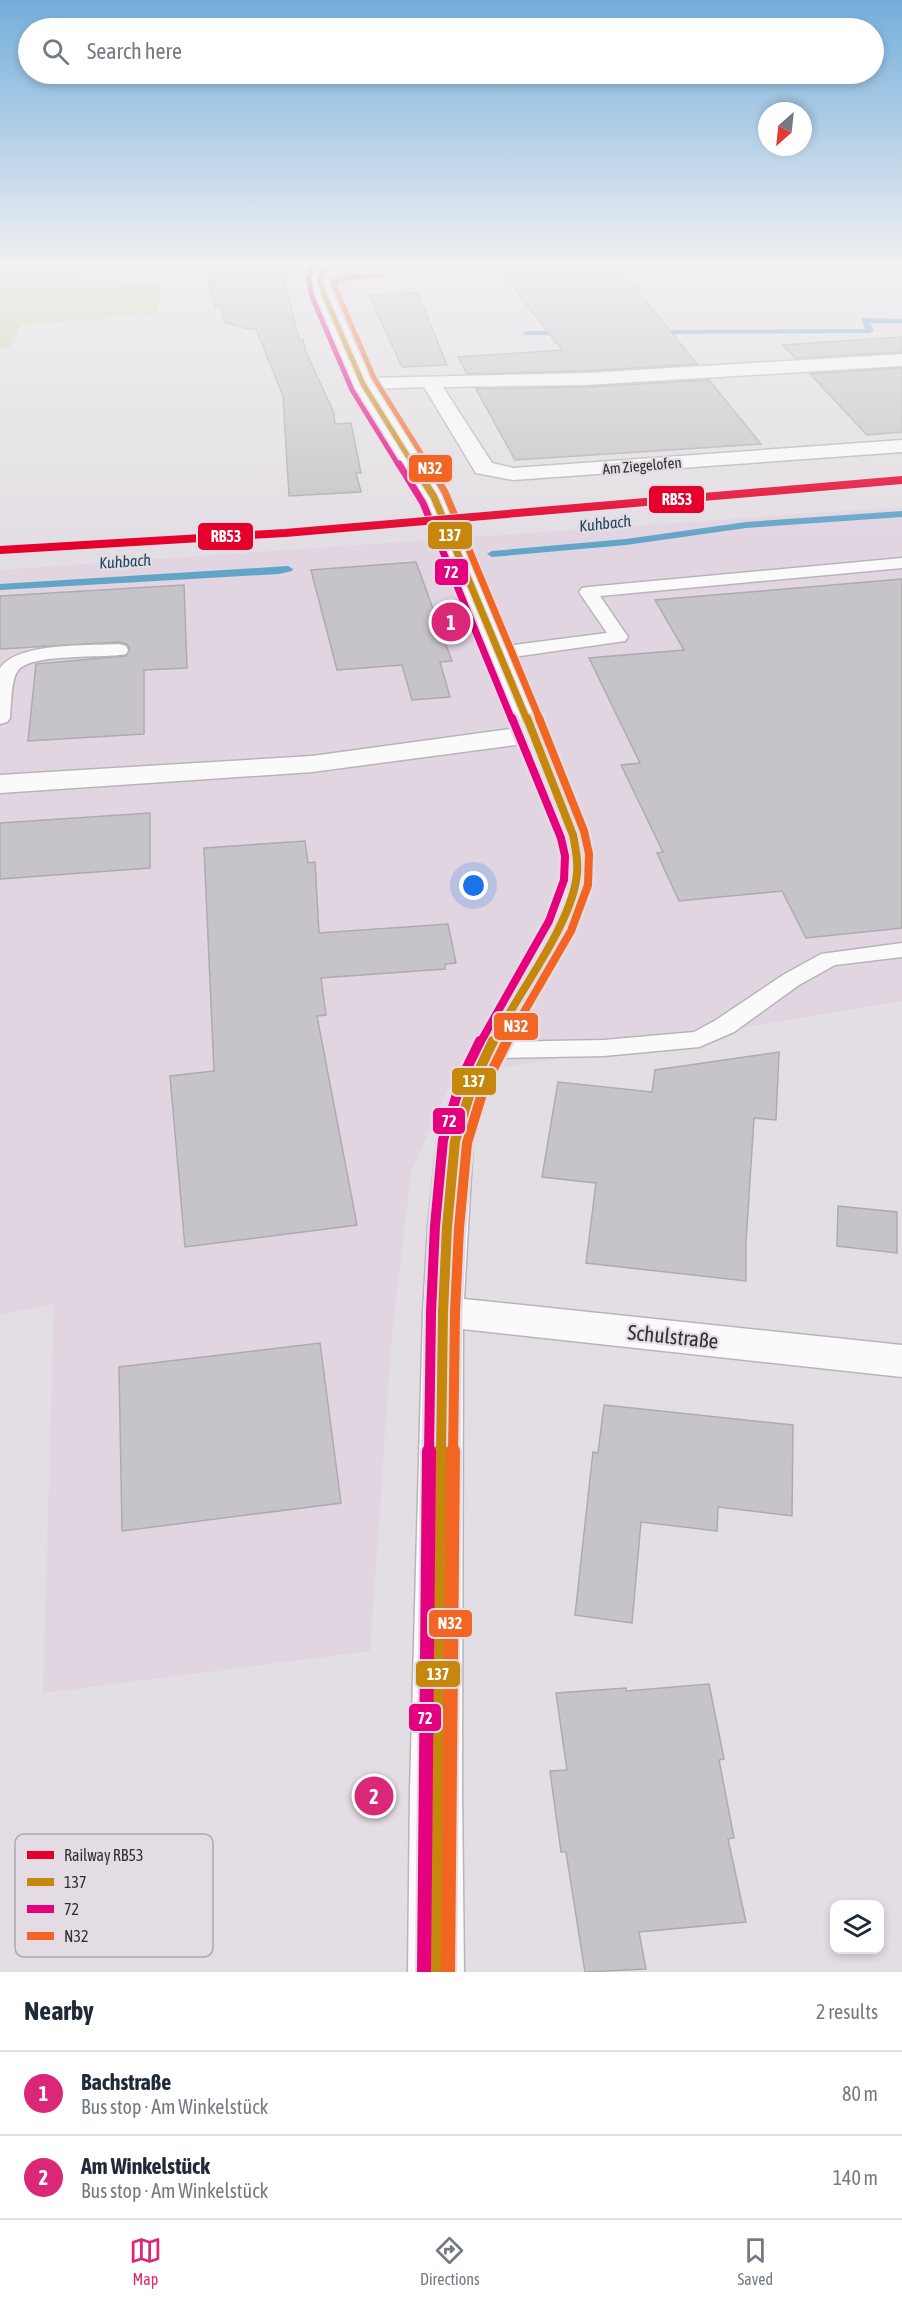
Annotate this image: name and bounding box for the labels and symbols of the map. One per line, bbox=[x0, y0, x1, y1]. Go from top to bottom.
north arrow bbox=[758, 102, 812, 156]
line badge: N32 bbox=[408, 454, 453, 483]
street label: Am Ziegelofen bbox=[602, 454, 682, 477]
text: N32 bbox=[418, 459, 442, 477]
line badge: RB53 bbox=[648, 485, 705, 514]
text: RB53 bbox=[662, 490, 692, 508]
water label: Kuhbach bbox=[578, 511, 632, 535]
line badge: 137 bbox=[427, 521, 473, 550]
line badge: RB53 bbox=[197, 522, 254, 551]
text: 137 bbox=[439, 526, 461, 544]
text: RB53 bbox=[211, 527, 241, 545]
water label: Kuhbach bbox=[98, 550, 152, 572]
line badge: 72 bbox=[434, 558, 469, 586]
text: 72 bbox=[443, 563, 459, 581]
pin: 1 bbox=[432, 600, 470, 644]
your location bbox=[459, 871, 488, 900]
line badge: N32 bbox=[493, 1012, 539, 1041]
text: N32 bbox=[504, 1017, 528, 1035]
line badge: 137 bbox=[451, 1067, 497, 1096]
text: 137 bbox=[463, 1072, 485, 1090]
line badge: 72 bbox=[432, 1107, 466, 1135]
text: 72 bbox=[441, 1112, 457, 1130]
street label: Schulstraße bbox=[627, 1319, 720, 1353]
line badge: N32 bbox=[428, 1609, 473, 1638]
text: N32 bbox=[438, 1614, 462, 1632]
line badge: 137 bbox=[415, 1660, 461, 1688]
text: 137 bbox=[427, 1665, 449, 1683]
line badge: 72 bbox=[408, 1703, 442, 1732]
text: 72 bbox=[417, 1709, 433, 1727]
pin: 2 bbox=[354, 1774, 394, 1818]
legend bbox=[15, 1834, 213, 1957]
text: Railway RB53 bbox=[64, 1846, 143, 1865]
text: 137 bbox=[64, 1873, 87, 1891]
text: 72 bbox=[64, 1900, 79, 1918]
text: N32 bbox=[64, 1927, 88, 1945]

